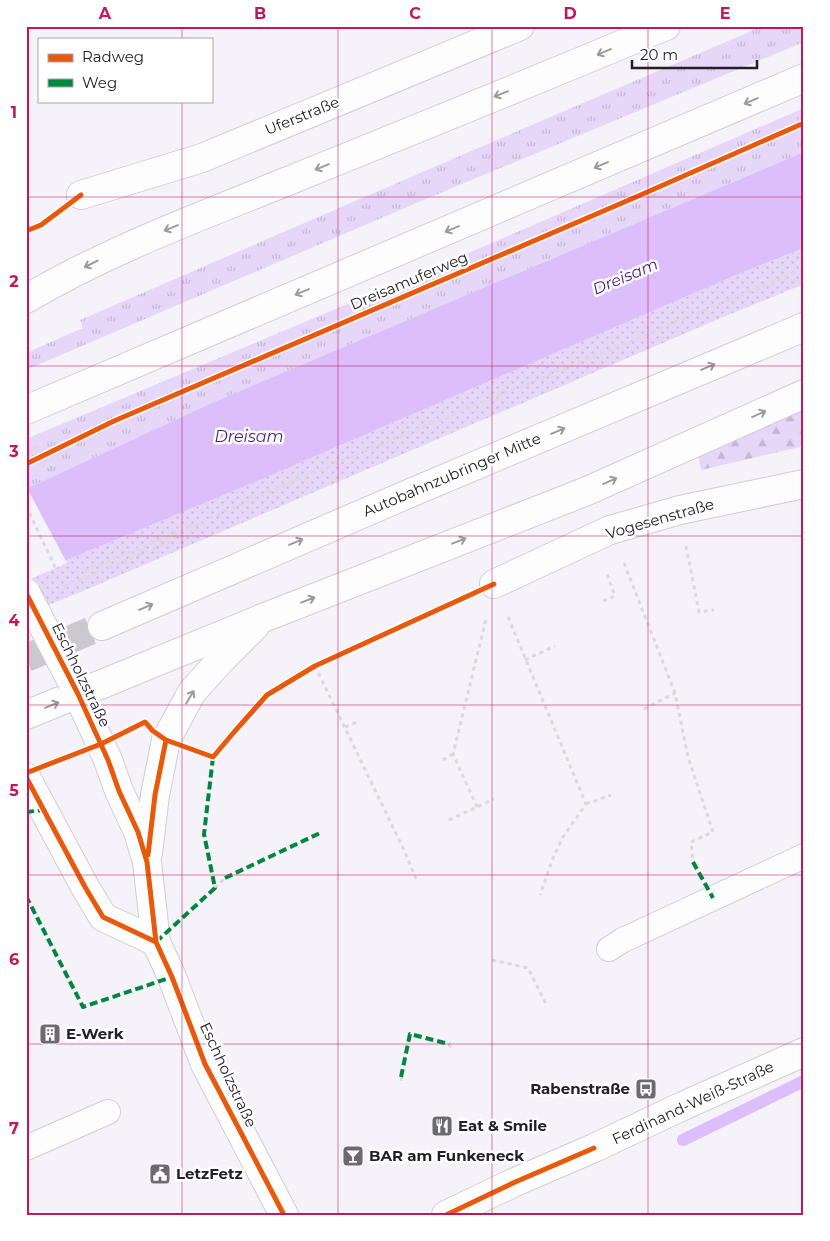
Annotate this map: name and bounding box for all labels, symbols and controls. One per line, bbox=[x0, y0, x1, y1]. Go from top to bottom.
text: A bbox=[98, 4, 112, 23]
text: B bbox=[254, 4, 266, 23]
text: C bbox=[409, 4, 421, 23]
text: D bbox=[563, 4, 577, 23]
text: E bbox=[720, 4, 730, 23]
legend bbox=[38, 38, 212, 102]
scale bar bbox=[632, 38, 758, 70]
text: 20 m bbox=[640, 45, 678, 64]
text: Radweg bbox=[82, 47, 144, 66]
one-way arrow bbox=[597, 48, 612, 57]
text: Weg bbox=[82, 73, 117, 92]
one-way arrow bbox=[494, 90, 509, 100]
street label: Uferstraße bbox=[262, 92, 342, 139]
one-way arrow bbox=[743, 98, 758, 107]
text: 1 bbox=[11, 103, 17, 122]
one-way arrow bbox=[594, 160, 609, 170]
one-way arrow bbox=[315, 163, 330, 172]
one-way arrow bbox=[164, 224, 179, 233]
one-way arrow bbox=[444, 225, 459, 234]
street label: Dreisamuferweg bbox=[347, 247, 471, 314]
water label: Dreisam bbox=[590, 254, 661, 299]
one-way arrow bbox=[84, 260, 99, 269]
text: 2 bbox=[9, 272, 19, 291]
one-way arrow bbox=[295, 288, 310, 298]
one-way arrow bbox=[700, 362, 715, 372]
one-way arrow bbox=[751, 409, 766, 419]
one-way arrow bbox=[550, 425, 565, 435]
water label: Dreisam bbox=[214, 427, 284, 446]
street label: Autobahnzubringer Mitte bbox=[360, 428, 544, 521]
text: 3 bbox=[8, 442, 19, 461]
one-way arrow bbox=[602, 475, 617, 485]
street label: Vogesenstraße bbox=[604, 494, 716, 543]
one-way arrow bbox=[451, 536, 466, 545]
one-way arrow bbox=[288, 537, 303, 547]
one-way arrow bbox=[300, 595, 315, 604]
one-way arrow bbox=[138, 601, 153, 611]
text: 4 bbox=[8, 611, 20, 630]
street label: Eschholzstraße bbox=[48, 620, 115, 730]
one-way arrow bbox=[185, 691, 195, 705]
one-way arrow bbox=[44, 699, 59, 709]
text: 5 bbox=[9, 781, 19, 800]
text: 6 bbox=[9, 950, 19, 969]
street label: Eschholzstraße bbox=[196, 1019, 261, 1130]
building icon: E-Werk bbox=[38, 1022, 62, 1046]
place label: E-Werk bbox=[66, 1024, 124, 1043]
street label: Ferdinand-Weiß-Straße bbox=[609, 1057, 777, 1148]
bus stop icon: Rabenstraße bbox=[634, 1077, 658, 1101]
place label: Rabenstraße bbox=[530, 1079, 630, 1098]
restaurant icon: Eat & Smile bbox=[430, 1114, 454, 1138]
place label: Eat & Smile bbox=[458, 1116, 547, 1135]
text: 7 bbox=[9, 1119, 19, 1138]
bar icon: BAR am Funkeneck bbox=[341, 1144, 365, 1168]
place label: BAR am Funkeneck bbox=[369, 1146, 524, 1165]
public building icon: LetzFetz bbox=[148, 1162, 172, 1186]
place label: LetzFetz bbox=[176, 1164, 243, 1183]

